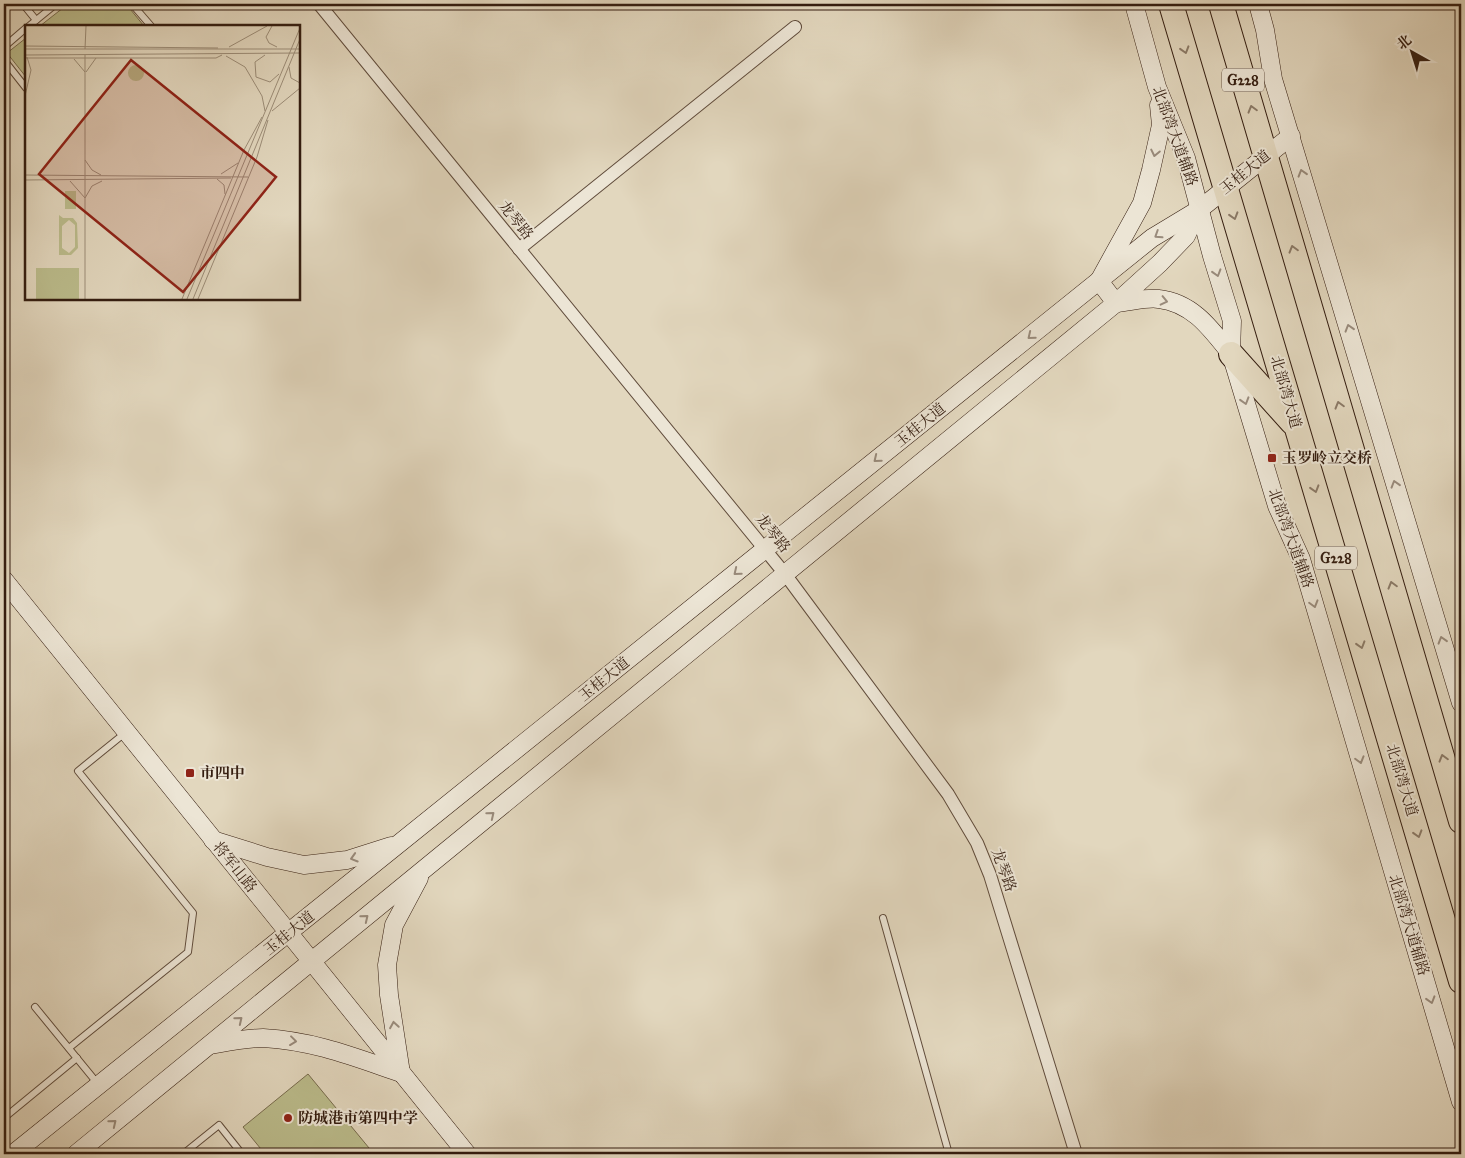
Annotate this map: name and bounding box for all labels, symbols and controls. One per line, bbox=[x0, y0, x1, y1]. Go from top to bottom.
inset map bbox=[25, 25, 300, 300]
north arrow bbox=[1388, 28, 1438, 78]
text: 北 bbox=[1393, 31, 1415, 53]
one-way arrow bbox=[1180, 46, 1190, 54]
road number: G228 bbox=[1222, 68, 1264, 92]
street label: 北部湾大道辅路 bbox=[1149, 84, 1201, 188]
one-way arrow bbox=[1247, 106, 1257, 114]
street label: 玉桂大道 bbox=[1216, 146, 1274, 198]
one-way arrow bbox=[1150, 148, 1161, 157]
one-way arrow bbox=[1298, 169, 1308, 177]
street label: 龙琴路 bbox=[495, 197, 537, 243]
one-way arrow bbox=[1229, 211, 1239, 219]
one-way arrow bbox=[1155, 228, 1164, 238]
one-way arrow bbox=[1288, 245, 1298, 254]
one-way arrow bbox=[1211, 268, 1221, 276]
one-way arrow bbox=[1160, 295, 1169, 306]
one-way arrow bbox=[1344, 325, 1354, 333]
one-way arrow bbox=[1028, 330, 1037, 338]
street label: 北部湾大道 bbox=[1267, 353, 1305, 431]
one-way arrow bbox=[1240, 396, 1250, 404]
street label: 玉桂大道 bbox=[891, 399, 949, 451]
one-way arrow bbox=[1334, 401, 1344, 409]
place label: 玉罗岭立交桥 bbox=[1282, 449, 1372, 467]
marker: 玉罗岭立交桥 bbox=[1266, 452, 1278, 464]
one-way arrow bbox=[874, 454, 883, 462]
one-way arrow bbox=[1391, 480, 1401, 489]
one-way arrow bbox=[1310, 484, 1320, 493]
street label: 北部湾大道辅路 bbox=[1265, 486, 1317, 590]
street label: 龙琴路 bbox=[752, 510, 794, 556]
road number: G228 bbox=[1315, 546, 1357, 570]
one-way arrow bbox=[734, 567, 743, 575]
one-way arrow bbox=[1387, 581, 1397, 590]
one-way arrow bbox=[1309, 599, 1319, 608]
one-way arrow bbox=[1438, 636, 1448, 644]
one-way arrow bbox=[1356, 640, 1366, 648]
street label: 玉桂大道 bbox=[575, 653, 633, 705]
street label: 北部湾大道 bbox=[1382, 741, 1422, 819]
one-way arrow bbox=[1438, 754, 1448, 762]
one-way arrow bbox=[1354, 755, 1364, 764]
place label: 市四中 bbox=[200, 764, 245, 782]
marker: 市四中 bbox=[184, 767, 196, 779]
one-way arrow bbox=[485, 812, 494, 820]
one-way arrow bbox=[1412, 830, 1422, 838]
street label: 将军山路 bbox=[209, 838, 261, 896]
street label: 龙琴路 bbox=[988, 846, 1020, 894]
one-way arrow bbox=[351, 852, 359, 862]
street label: 北部湾大道辅路 bbox=[1385, 872, 1433, 978]
street label: 玉桂大道 bbox=[260, 907, 318, 959]
one-way arrow bbox=[359, 915, 368, 923]
one-way arrow bbox=[1425, 995, 1435, 1003]
one-way arrow bbox=[233, 1018, 242, 1026]
one-way arrow bbox=[389, 1021, 400, 1029]
one-way arrow bbox=[289, 1035, 297, 1046]
place label: 防城港市第四中学 bbox=[298, 1109, 418, 1127]
marker: 防城港市第四中学 bbox=[282, 1112, 294, 1124]
one-way arrow bbox=[108, 1120, 117, 1129]

